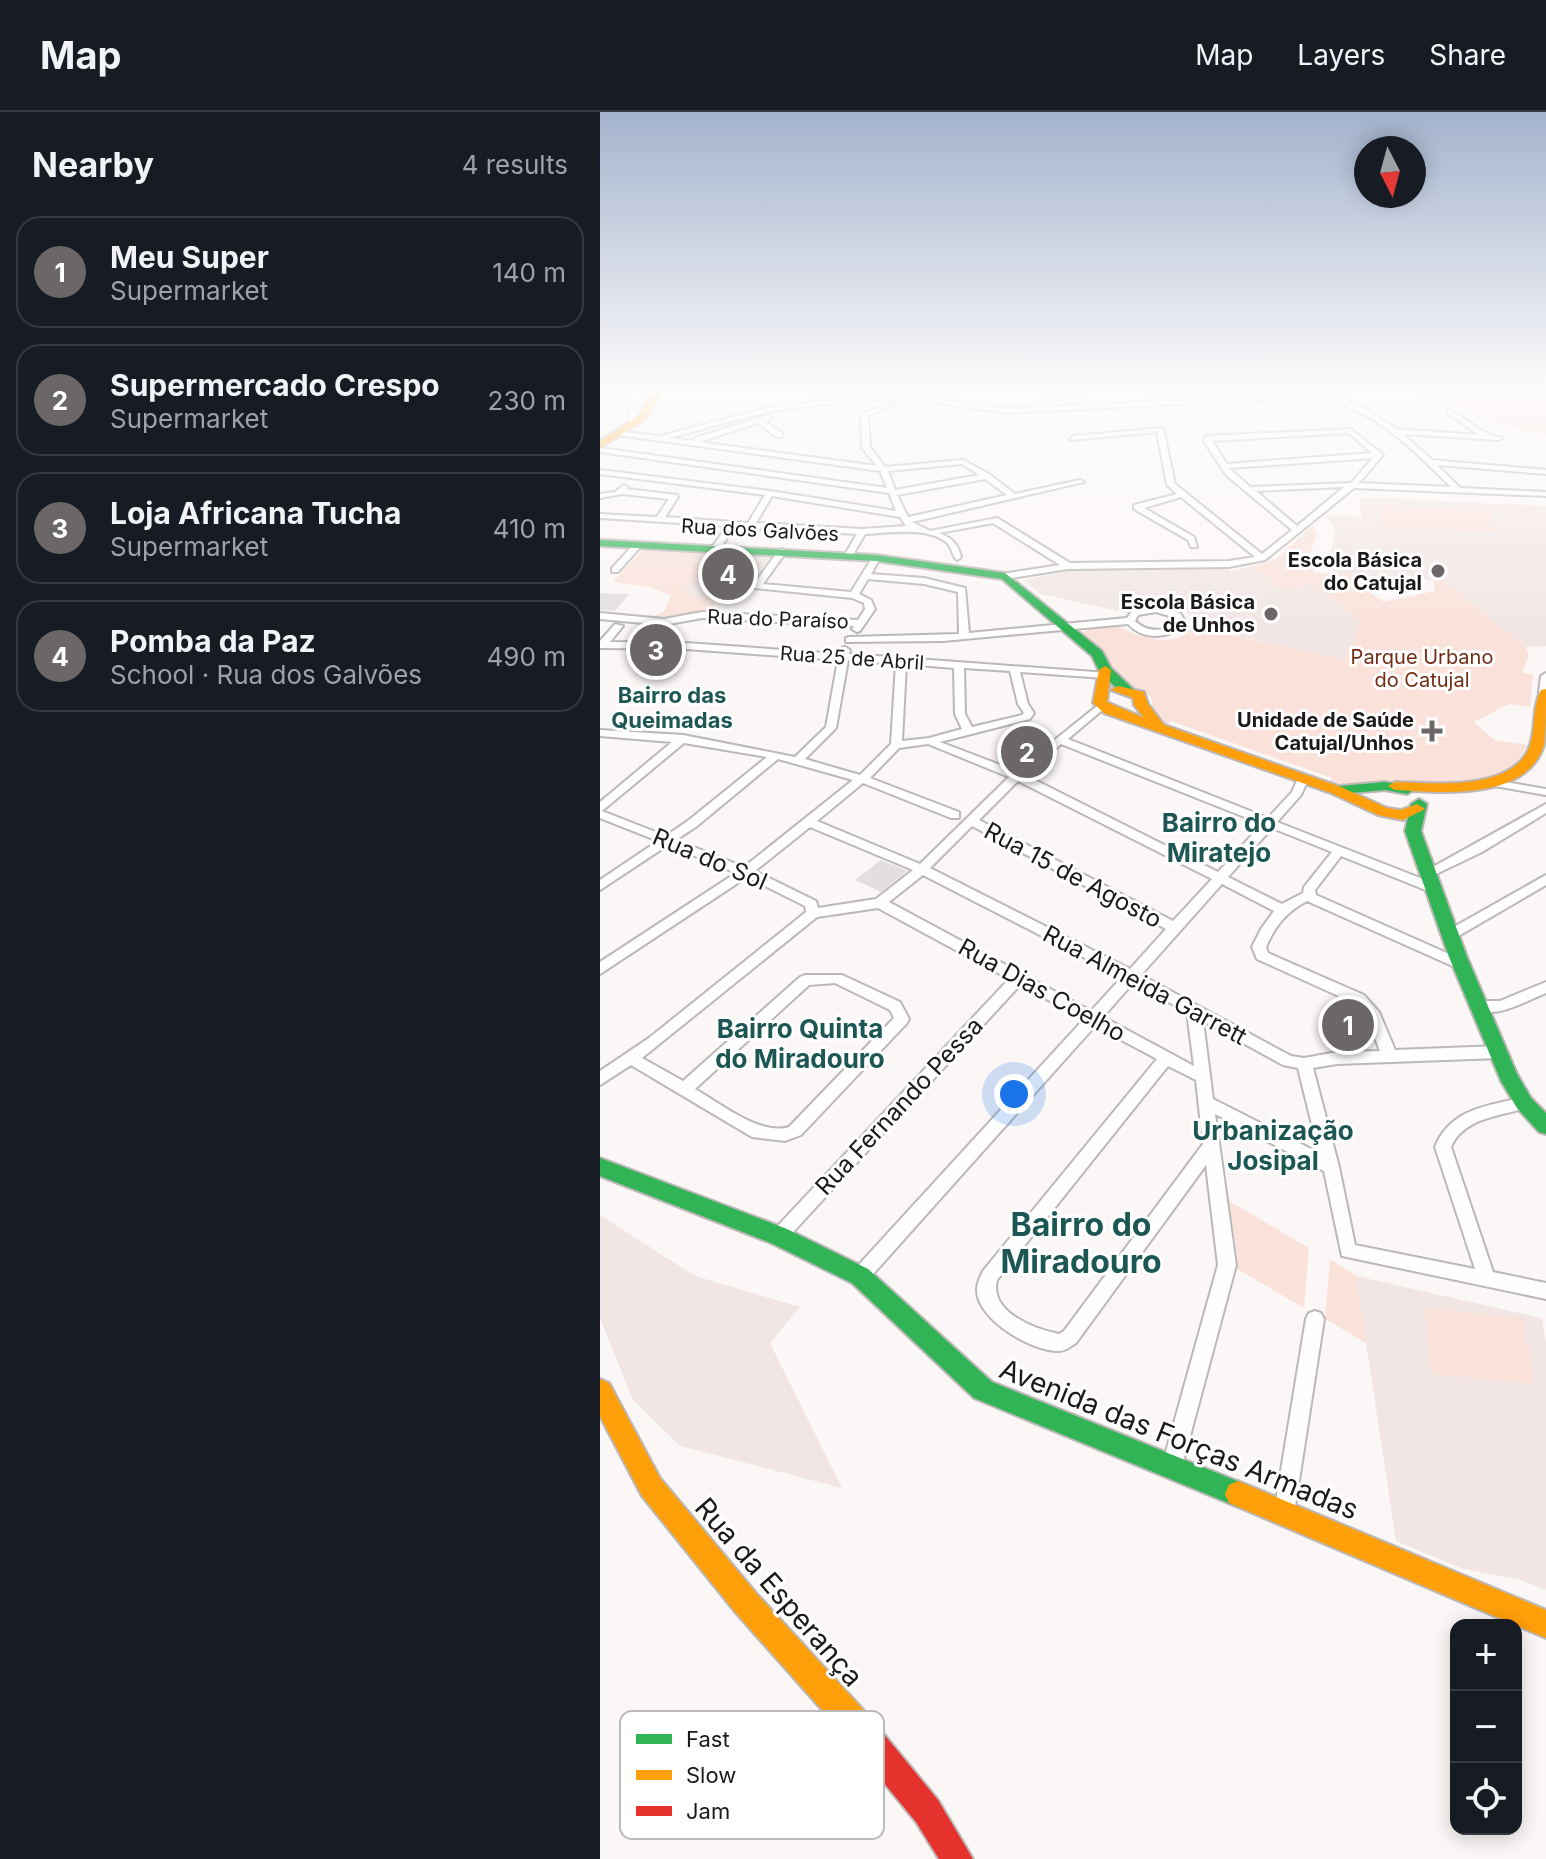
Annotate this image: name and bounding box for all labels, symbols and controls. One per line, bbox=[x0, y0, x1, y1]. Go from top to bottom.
text: Map bbox=[40, 32, 121, 78]
text: Map bbox=[1195, 38, 1253, 72]
text: Layers bbox=[1297, 38, 1385, 72]
text: Share bbox=[1429, 38, 1506, 72]
north arrow bbox=[1354, 136, 1426, 208]
text: Nearby bbox=[32, 144, 154, 185]
text: 4 results bbox=[462, 149, 568, 180]
text: Meu Super bbox=[110, 239, 269, 275]
text: 1 bbox=[54, 257, 66, 288]
text: 140 m bbox=[492, 257, 566, 288]
text: Supermarket bbox=[110, 275, 268, 306]
text: Supermercado Crespo bbox=[110, 367, 440, 403]
text: 2 bbox=[52, 385, 68, 416]
text: 230 m bbox=[488, 385, 566, 416]
text: Supermarket bbox=[110, 403, 268, 434]
text: Loja Africana Tucha bbox=[110, 495, 401, 531]
text: 3 bbox=[52, 513, 68, 544]
text: 410 m bbox=[493, 513, 566, 544]
street label: Rua dos Galvões bbox=[680, 514, 840, 546]
text: Supermarket bbox=[110, 531, 268, 562]
pin: 4 bbox=[702, 544, 754, 604]
place label: Escola Básica do Catujal bbox=[1288, 548, 1422, 595]
marker: Escola Básica do Catujal bbox=[1429, 562, 1447, 580]
place label: Escola Básica de Unhos bbox=[1121, 590, 1255, 637]
street label: Rua do Paraíso bbox=[707, 605, 849, 633]
marker: Escola Básica de Unhos bbox=[1262, 605, 1280, 623]
pin: 3 bbox=[630, 620, 682, 680]
text: Pomba da Paz bbox=[110, 623, 316, 659]
text: 4 bbox=[51, 641, 69, 672]
text: 490 m bbox=[487, 641, 566, 672]
street label: Rua 25 de Abril bbox=[779, 641, 925, 675]
park label: Parque Urbano do Catujal bbox=[1351, 645, 1493, 692]
text: School · Rua dos Galvões bbox=[110, 659, 422, 690]
district label: Bairro das Queimadas bbox=[611, 682, 733, 733]
place label: Unidade de Saúde Catujal/Unhos bbox=[1237, 708, 1414, 755]
marker: Unidade de Saúde Catujal/Unhos bbox=[1421, 720, 1443, 742]
pin: 2 bbox=[1001, 722, 1053, 782]
district label: Bairro do Miratejo bbox=[1162, 807, 1276, 868]
street label: Rua 15 de Agosto bbox=[979, 816, 1167, 934]
street label: Rua do Sol bbox=[649, 822, 771, 896]
street label: Rua Almeida Garrett bbox=[1038, 919, 1252, 1051]
street label: Rua Dias Coelho bbox=[954, 932, 1130, 1048]
pin: 1 bbox=[1322, 995, 1374, 1055]
street label: Rua Fernando Pessa bbox=[809, 1011, 989, 1201]
district label: Bairro Quinta do Miradouro bbox=[715, 1013, 885, 1074]
your location bbox=[994, 1074, 1034, 1114]
district label: Urbanização Josipal bbox=[1192, 1115, 1354, 1176]
district label: Bairro do Miradouro bbox=[1000, 1205, 1162, 1281]
street label: Avenida das Forças Armadas bbox=[995, 1351, 1363, 1527]
street label: Rua da Esperança bbox=[688, 1491, 870, 1693]
map controls bbox=[1450, 1619, 1522, 1835]
button: + bbox=[1450, 1619, 1522, 1691]
button: − bbox=[1450, 1691, 1522, 1763]
legend bbox=[620, 1711, 884, 1839]
text: Fast bbox=[686, 1726, 730, 1752]
text: Slow bbox=[686, 1762, 736, 1788]
button: locate bbox=[1450, 1763, 1522, 1835]
text: Jam bbox=[686, 1798, 730, 1824]

